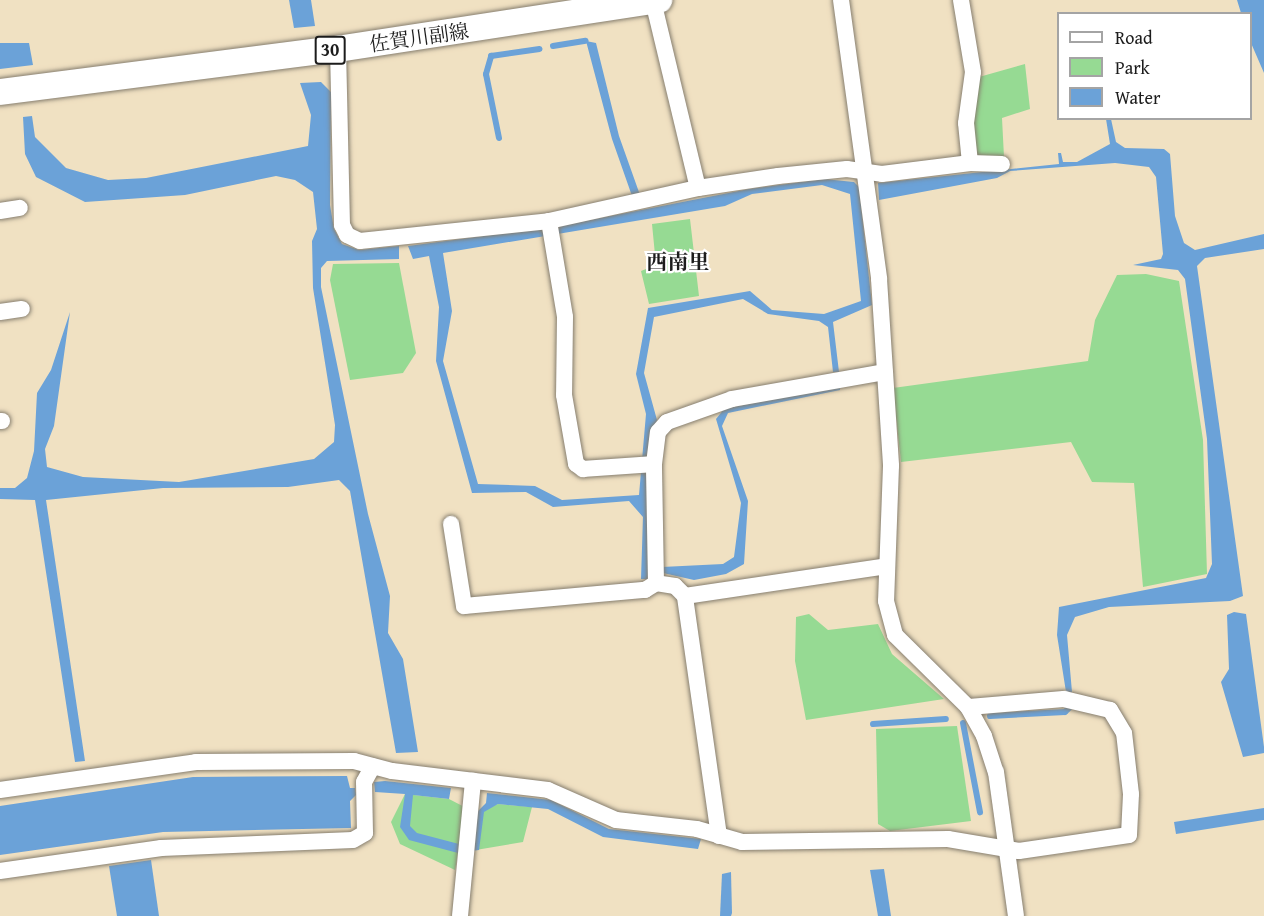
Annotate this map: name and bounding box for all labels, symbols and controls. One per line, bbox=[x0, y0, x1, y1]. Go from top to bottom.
legend bbox=[1057, 12, 1252, 120]
street label: 佐賀川副線 bbox=[368, 18, 470, 56]
text: Road bbox=[1115, 24, 1153, 51]
road number: 30 bbox=[314, 35, 346, 65]
text: Park bbox=[1115, 54, 1150, 81]
text: Water bbox=[1115, 84, 1160, 111]
district label: 西南里 bbox=[647, 249, 709, 275]

